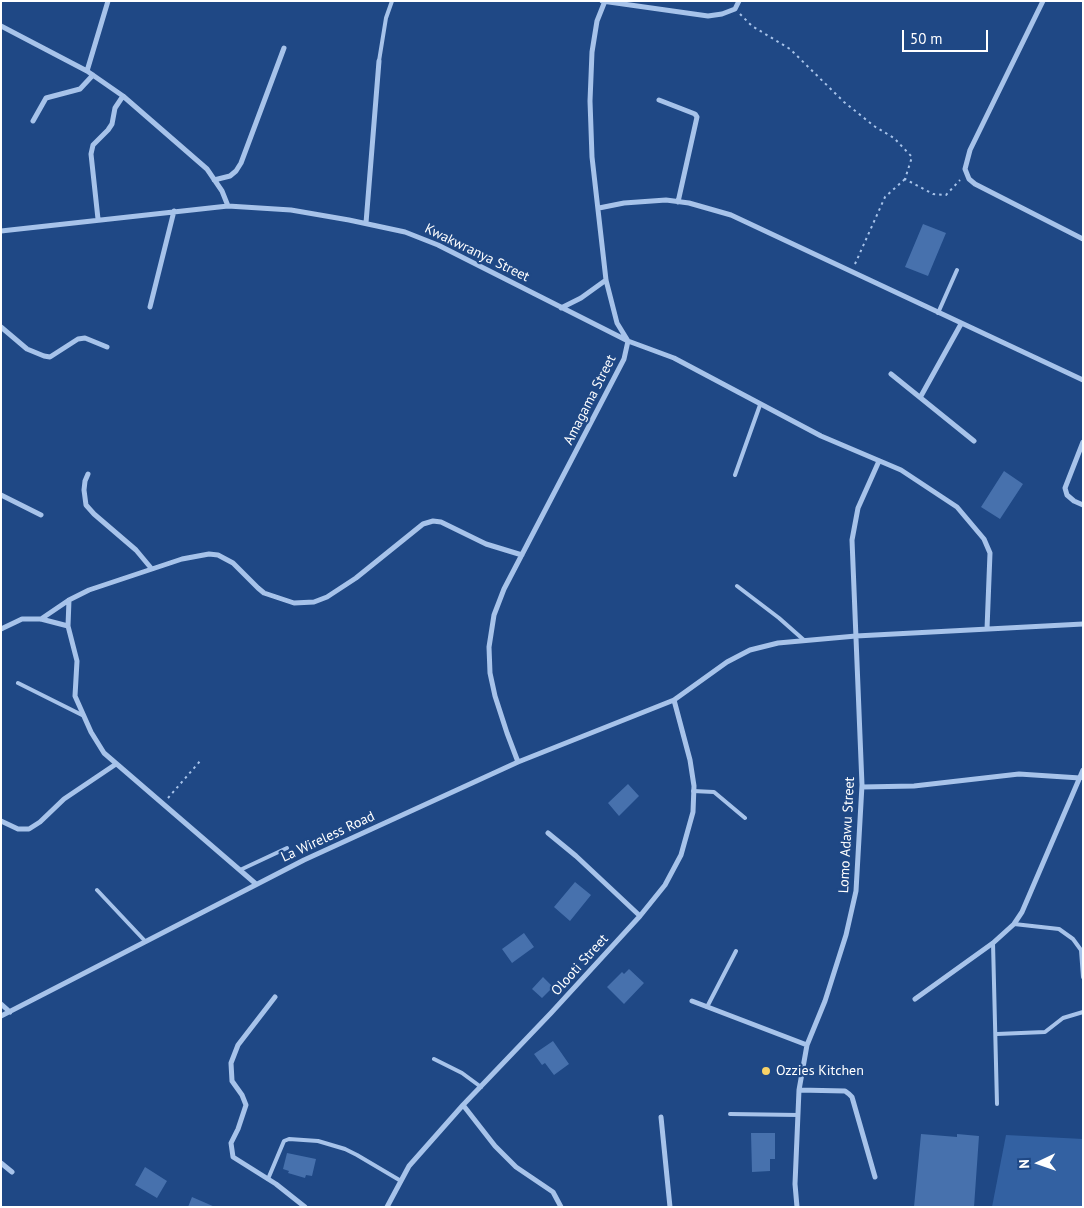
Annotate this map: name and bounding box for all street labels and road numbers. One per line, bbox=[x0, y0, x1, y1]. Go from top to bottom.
street label: Kwakwranya Street bbox=[422, 220, 532, 286]
street label: Amagama Street bbox=[560, 352, 620, 448]
street label: Lomo Adawu Street bbox=[836, 776, 858, 894]
street label: La Wireless Road bbox=[279, 808, 377, 866]
street label: Olooti Street bbox=[548, 931, 612, 999]

